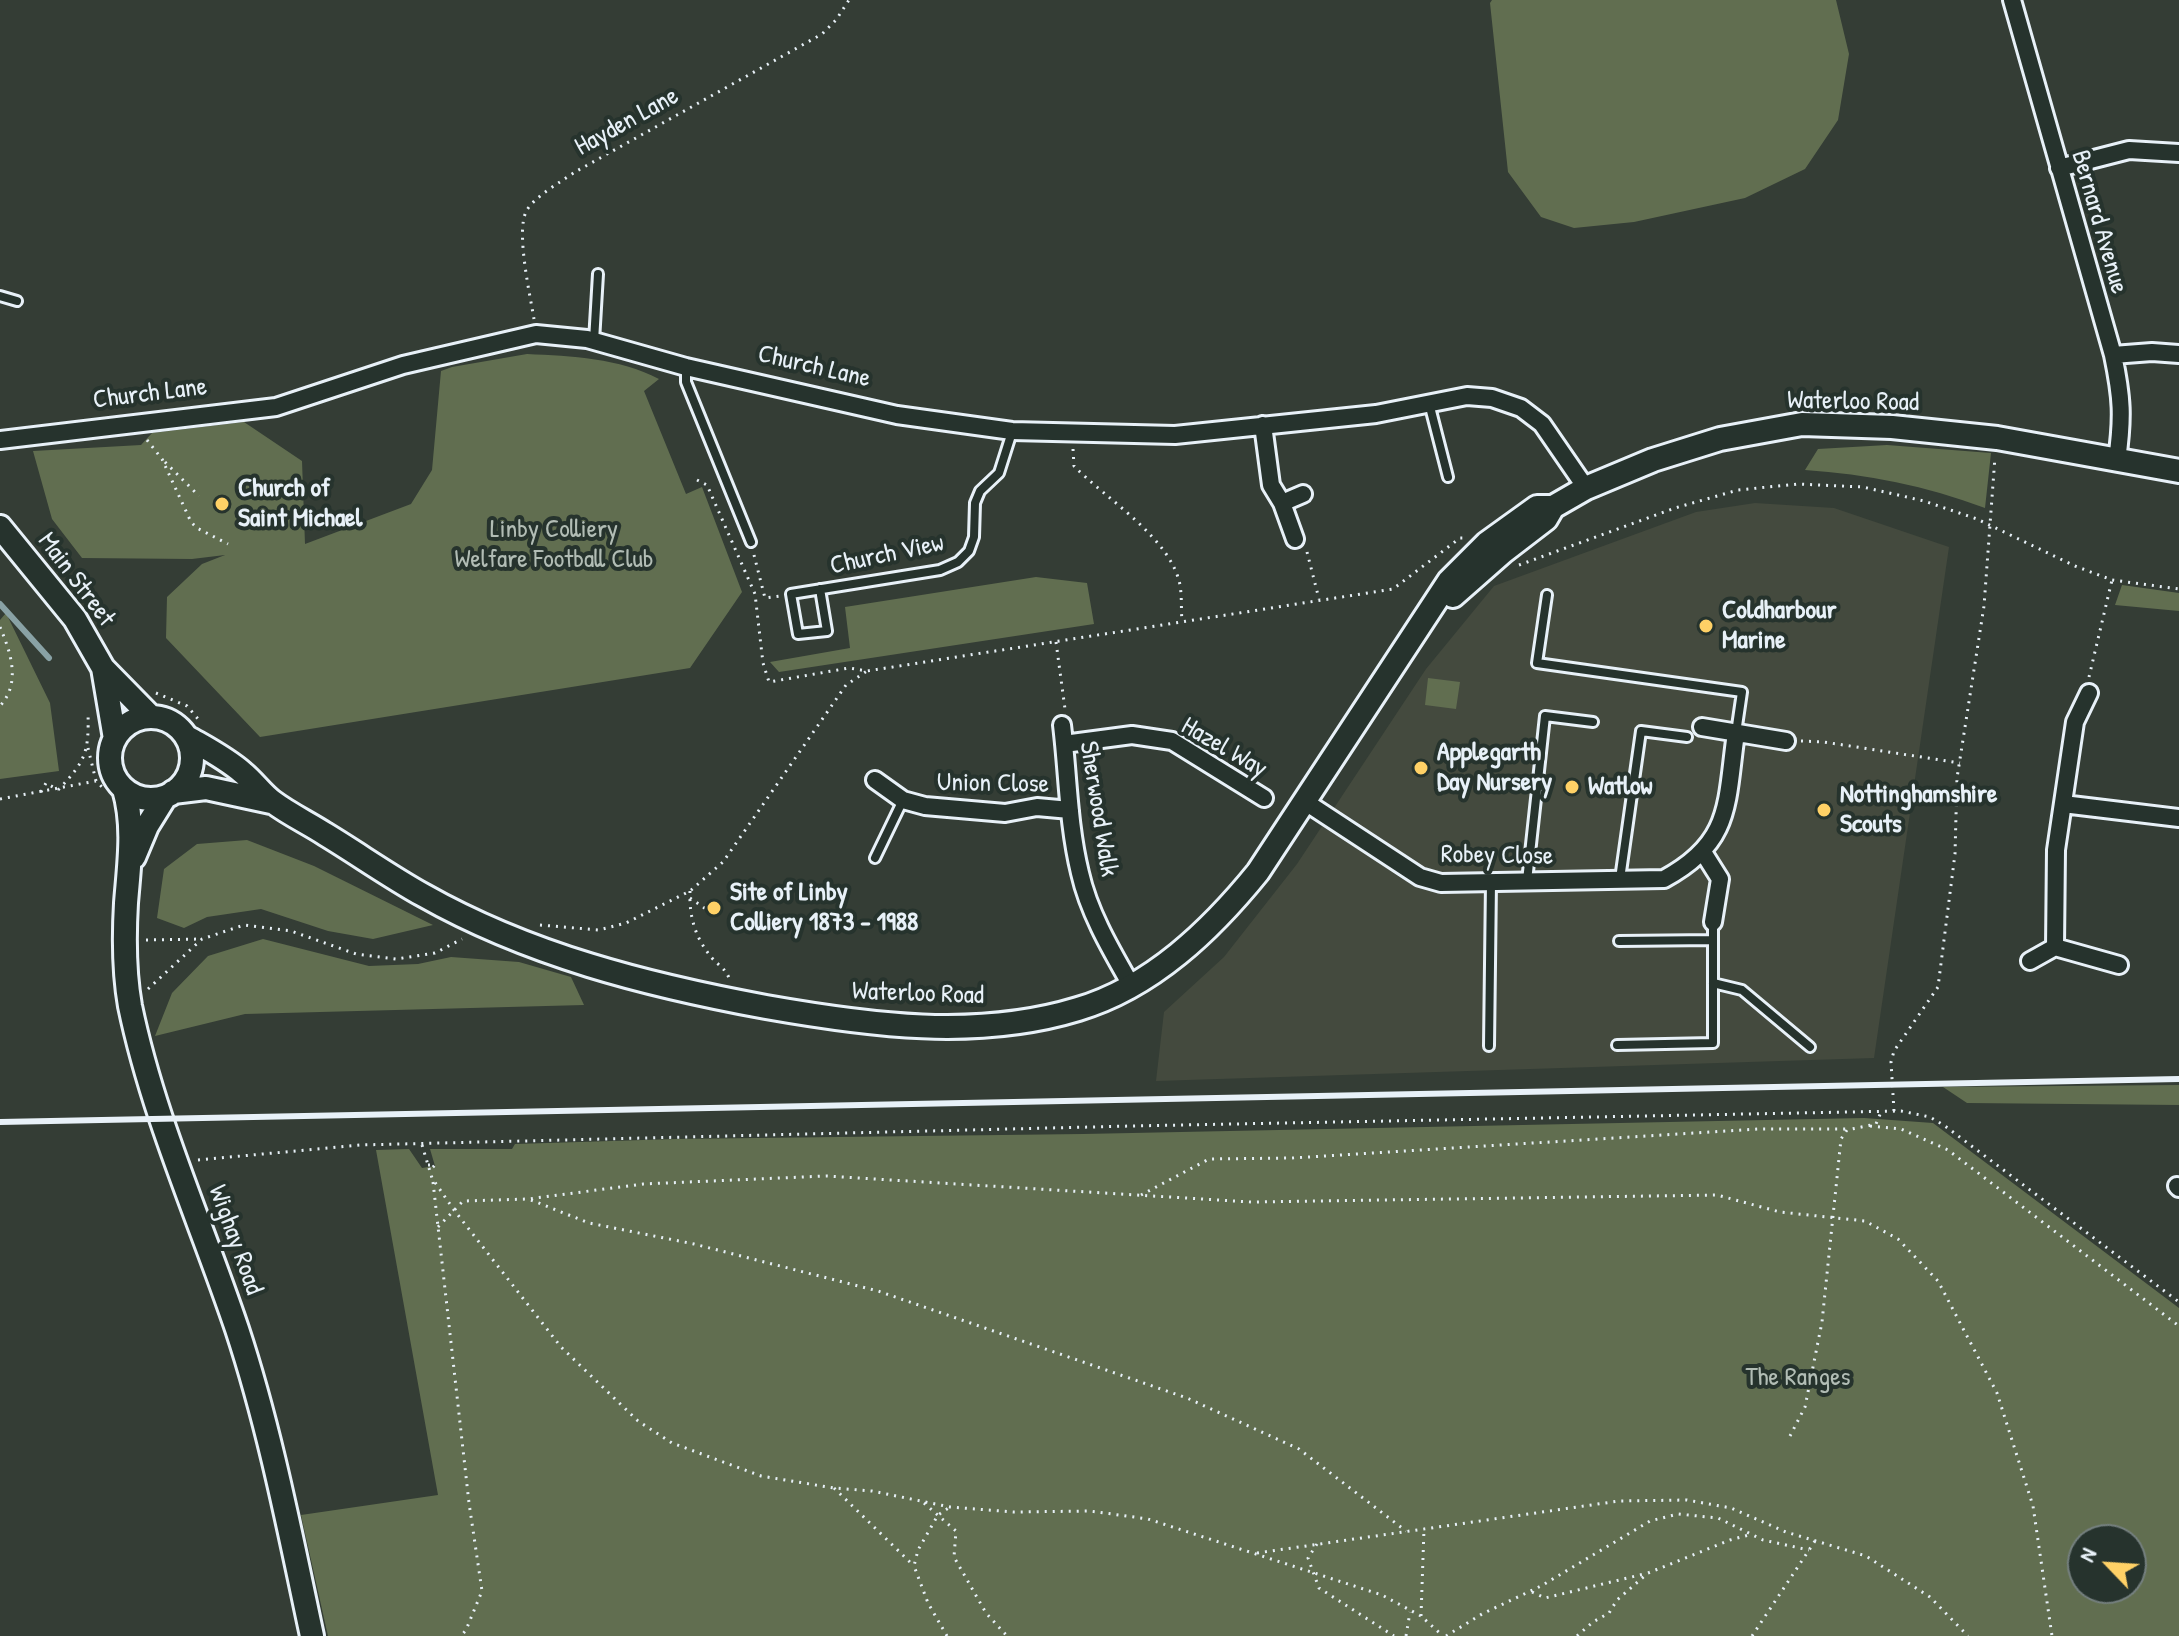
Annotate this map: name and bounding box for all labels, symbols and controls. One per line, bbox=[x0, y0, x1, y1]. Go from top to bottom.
street label: Hayden Lane bbox=[570, 81, 684, 163]
street label: Bernard Avenue bbox=[2064, 147, 2134, 297]
street label: Church Lane bbox=[755, 339, 873, 395]
street label: Church Lane bbox=[91, 372, 209, 416]
street label: Waterloo Road bbox=[1787, 385, 1919, 419]
place label: Church of Saint Michael bbox=[238, 473, 362, 534]
marker: Church of Saint Michael bbox=[213, 495, 231, 513]
park label: Linby Colliery Welfare Football Club bbox=[454, 514, 654, 576]
street label: Main Street bbox=[31, 527, 121, 633]
street label: Church View bbox=[827, 528, 947, 582]
place label: Coldharbour Marine bbox=[1722, 595, 1837, 656]
marker: Coldharbour Marine bbox=[1697, 617, 1715, 635]
street label: Hazel Way bbox=[1176, 711, 1272, 785]
place label: Applegarth Day Nursery bbox=[1437, 737, 1552, 798]
street label: Sherwood Walk bbox=[1072, 739, 1124, 879]
marker: Applegarth Day Nursery bbox=[1412, 759, 1430, 777]
street label: Union Close bbox=[937, 767, 1049, 801]
place label: Watlow bbox=[1588, 771, 1653, 803]
marker: Watlow bbox=[1563, 778, 1581, 796]
place label: Nottinghamshire Scouts bbox=[1840, 779, 1997, 840]
marker: Nottinghamshire Scouts bbox=[1815, 801, 1833, 819]
street label: Robey Close bbox=[1441, 839, 1553, 873]
place label: Site of Linby Colliery 1873 - 1988 bbox=[730, 877, 918, 938]
marker: Site of Linby Colliery 1873 - 1988 bbox=[705, 899, 723, 917]
street label: Waterloo Road bbox=[852, 976, 984, 1012]
street label: Wighay Road bbox=[201, 1181, 269, 1299]
park label: The Ranges bbox=[1745, 1362, 1851, 1394]
north arrow bbox=[2067, 1524, 2147, 1604]
text: N bbox=[2071, 1543, 2103, 1566]

